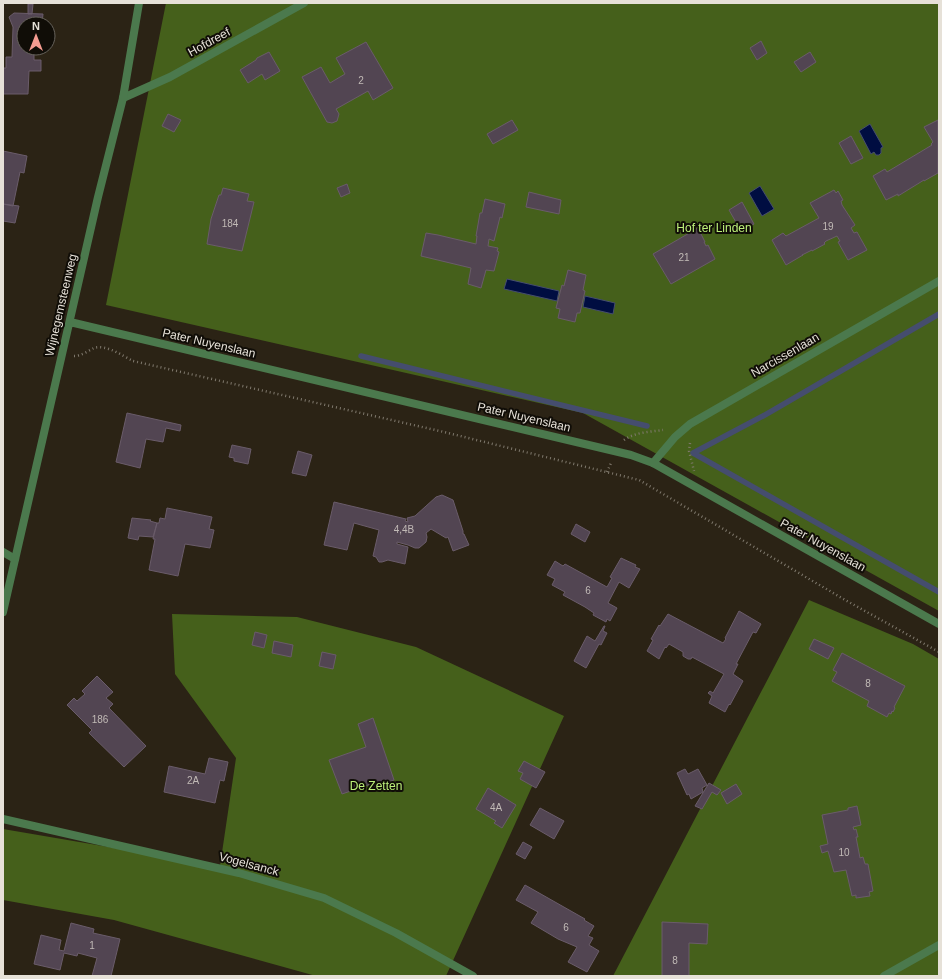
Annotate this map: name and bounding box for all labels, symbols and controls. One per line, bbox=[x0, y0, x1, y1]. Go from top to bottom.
north arrow bbox=[16, 16, 56, 56]
text: N bbox=[32, 20, 40, 32]
street label: Hofdreef bbox=[185, 24, 233, 59]
house number: 2 bbox=[358, 75, 364, 86]
house number: 184 bbox=[222, 218, 239, 229]
park label: Hof ter Linden bbox=[676, 221, 752, 235]
house number: 19 bbox=[822, 221, 834, 232]
street label: Wijnegemsteenweg bbox=[42, 252, 80, 358]
house number: 21 bbox=[678, 252, 690, 263]
street label: Pater Nuyenslaan bbox=[161, 325, 257, 361]
street label: Narcissenlaan bbox=[749, 330, 821, 380]
street label: Pater Nuyenslaan bbox=[476, 399, 572, 435]
street label: Pater Nuyenslaan bbox=[778, 516, 868, 574]
house number: 4,4B bbox=[394, 524, 415, 535]
house number: 6 bbox=[585, 585, 591, 596]
house number: 8 bbox=[865, 678, 871, 689]
house number: 186 bbox=[92, 714, 109, 725]
house number: 2A bbox=[187, 775, 199, 786]
park label: De Zetten bbox=[350, 779, 402, 793]
house number: 4A bbox=[490, 802, 502, 813]
house number: 10 bbox=[838, 847, 850, 858]
street label: Vogelsanck bbox=[218, 849, 281, 879]
house number: 6 bbox=[563, 922, 569, 933]
house number: 1 bbox=[89, 940, 95, 951]
house number: 8 bbox=[672, 955, 678, 966]

